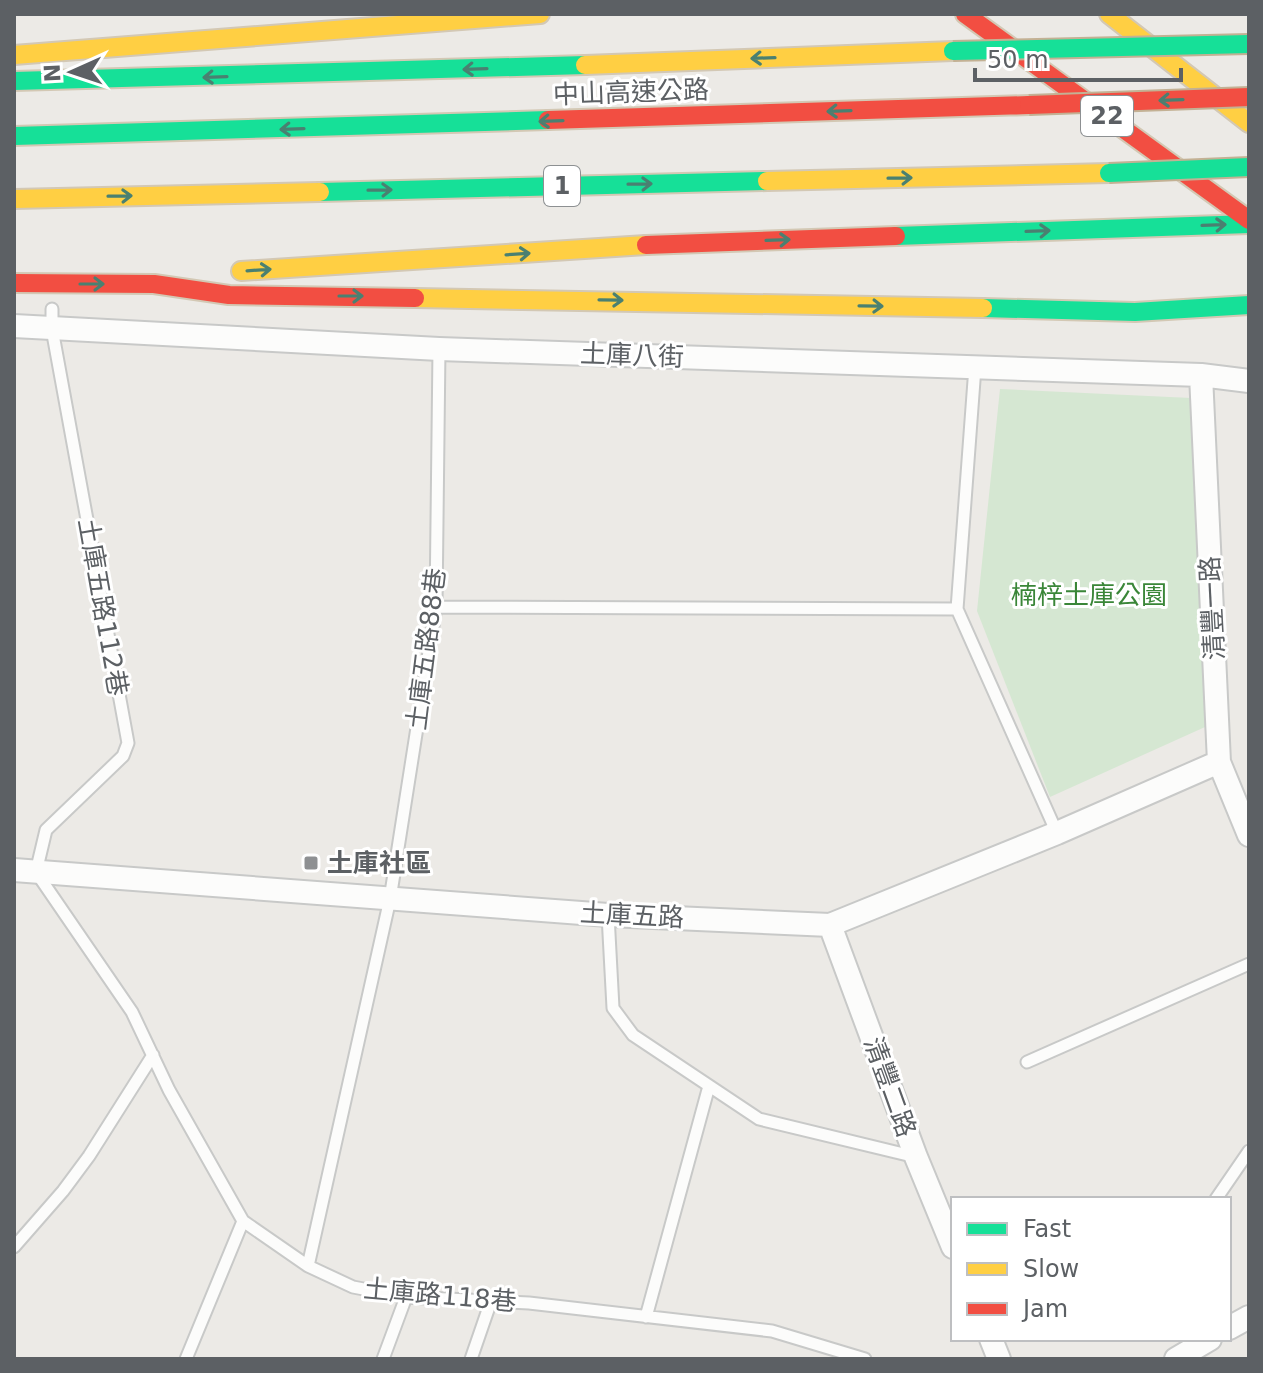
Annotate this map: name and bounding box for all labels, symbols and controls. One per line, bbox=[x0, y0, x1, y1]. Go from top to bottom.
north arrow bbox=[32, 32, 112, 112]
scale bar bbox=[975, 32, 1181, 82]
text: 50 m bbox=[987, 46, 1049, 74]
one-way arrow bbox=[750, 51, 777, 66]
one-way arrow bbox=[462, 62, 489, 77]
text: N bbox=[40, 63, 65, 83]
one-way arrow bbox=[202, 69, 229, 84]
street label: 中山高速公路 bbox=[553, 74, 709, 110]
one-way arrow bbox=[1158, 93, 1185, 108]
road number: 22 bbox=[1081, 96, 1133, 136]
one-way arrow bbox=[826, 104, 853, 119]
one-way arrow bbox=[538, 113, 565, 128]
one-way arrow bbox=[279, 121, 306, 136]
road number: 1 bbox=[544, 166, 580, 206]
one-way arrow bbox=[886, 171, 913, 186]
one-way arrow bbox=[626, 177, 653, 192]
one-way arrow bbox=[366, 183, 393, 198]
one-way arrow bbox=[106, 189, 133, 204]
one-way arrow bbox=[1200, 218, 1227, 233]
one-way arrow bbox=[1024, 224, 1051, 239]
one-way arrow bbox=[764, 232, 791, 247]
one-way arrow bbox=[504, 246, 531, 261]
one-way arrow bbox=[245, 262, 272, 277]
one-way arrow bbox=[78, 276, 105, 291]
one-way arrow bbox=[337, 288, 364, 304]
one-way arrow bbox=[597, 293, 624, 308]
one-way arrow bbox=[857, 298, 884, 314]
street label: 土庫八街 bbox=[580, 338, 684, 372]
street label: 土庫五路112巷 bbox=[73, 516, 133, 698]
street label: 清豐一路 bbox=[1194, 555, 1230, 661]
street label: 土庫五路88巷 bbox=[401, 566, 451, 732]
park label: 楠梓土庫公園 bbox=[1011, 580, 1167, 610]
place label: 土庫社區 bbox=[327, 848, 431, 878]
marker: 土庫社區 bbox=[302, 854, 320, 872]
street label: 土庫五路 bbox=[579, 897, 685, 933]
street label: 清豐二路 bbox=[858, 1033, 922, 1141]
legend bbox=[951, 1197, 1231, 1341]
text: Fast bbox=[1023, 1215, 1071, 1243]
text: Slow bbox=[1023, 1255, 1079, 1283]
street label: 土庫路118巷 bbox=[362, 1273, 518, 1317]
text: Jam bbox=[1021, 1295, 1068, 1323]

